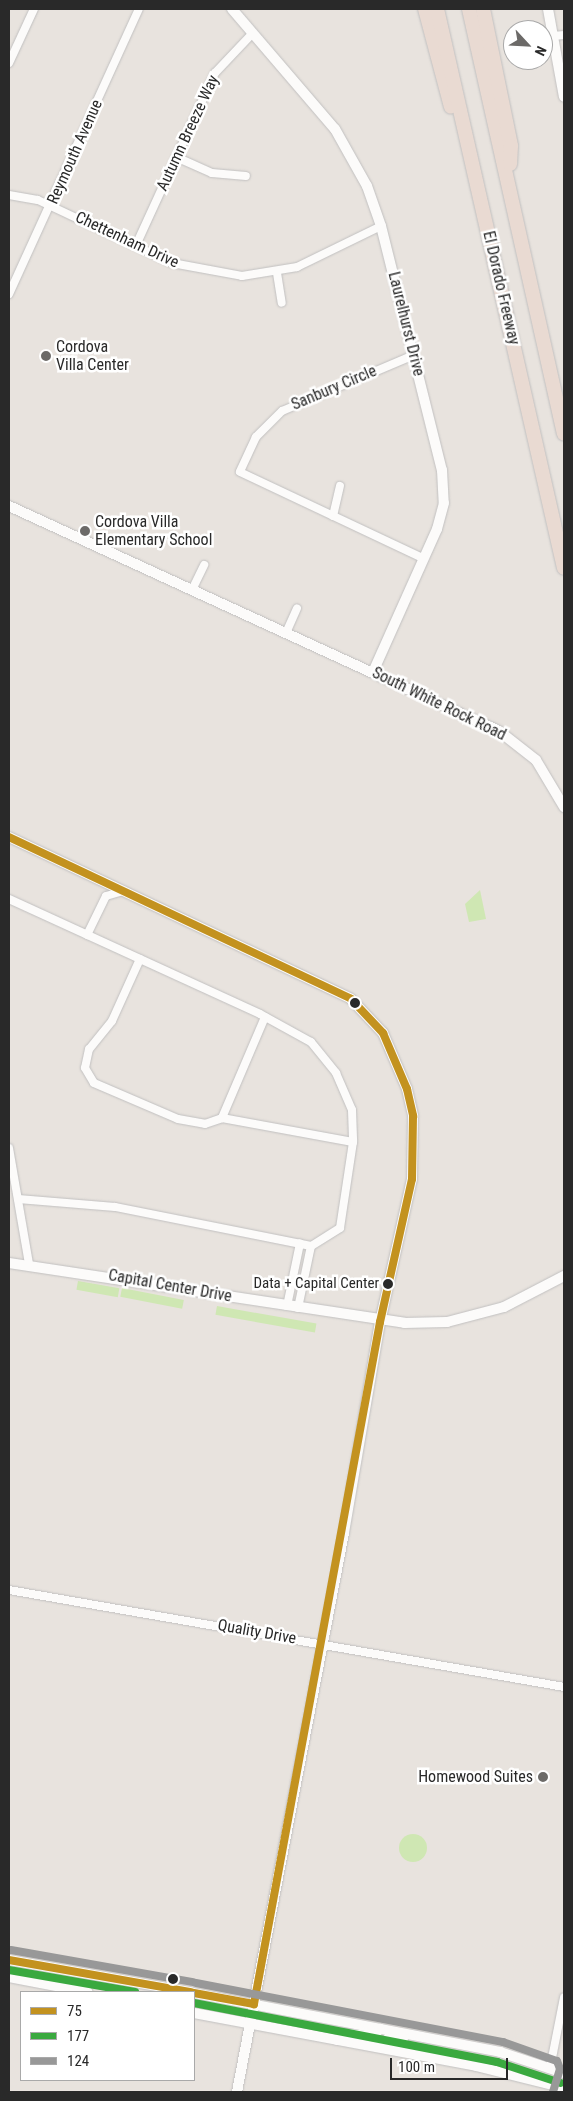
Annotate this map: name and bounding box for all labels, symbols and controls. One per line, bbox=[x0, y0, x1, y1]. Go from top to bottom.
north arrow bbox=[503, 20, 553, 70]
text: N bbox=[532, 44, 550, 58]
street label: Autumn Breeze Way bbox=[153, 72, 223, 194]
street label: Reymouth Avenue bbox=[43, 97, 107, 207]
street label: Chettenham Drive bbox=[72, 208, 182, 272]
street label: El Dorado Freeway bbox=[479, 229, 523, 347]
street label: Laurelhurst Drive bbox=[384, 270, 428, 378]
place label: Cordova Villa Center bbox=[56, 337, 129, 375]
marker: Cordova Villa Center bbox=[40, 350, 52, 362]
street label: Sanbury Circle bbox=[288, 361, 380, 415]
place label: Cordova Villa Elementary School bbox=[95, 512, 212, 550]
marker: Cordova Villa Elementary School bbox=[79, 525, 91, 537]
street label: South White Rock Road bbox=[369, 663, 509, 745]
unlabelled marker bbox=[350, 998, 360, 1008]
street label: Capital Center Drive bbox=[107, 1266, 233, 1306]
place label: Data + Capital Center bbox=[253, 1275, 379, 1293]
marker: Data + Capital Center bbox=[383, 1279, 393, 1289]
street label: Quality Drive bbox=[216, 1616, 298, 1648]
place label: Homewood Suites bbox=[418, 1767, 533, 1787]
marker: Homewood Suites bbox=[537, 1771, 549, 1783]
unlabelled marker bbox=[168, 1974, 178, 1984]
legend bbox=[20, 1991, 195, 2081]
text: 75 bbox=[67, 2002, 82, 2020]
text: 177 bbox=[67, 2027, 89, 2045]
scale bar bbox=[393, 2048, 510, 2080]
text: 124 bbox=[67, 2052, 89, 2070]
text: 100 m bbox=[398, 2058, 435, 2076]

